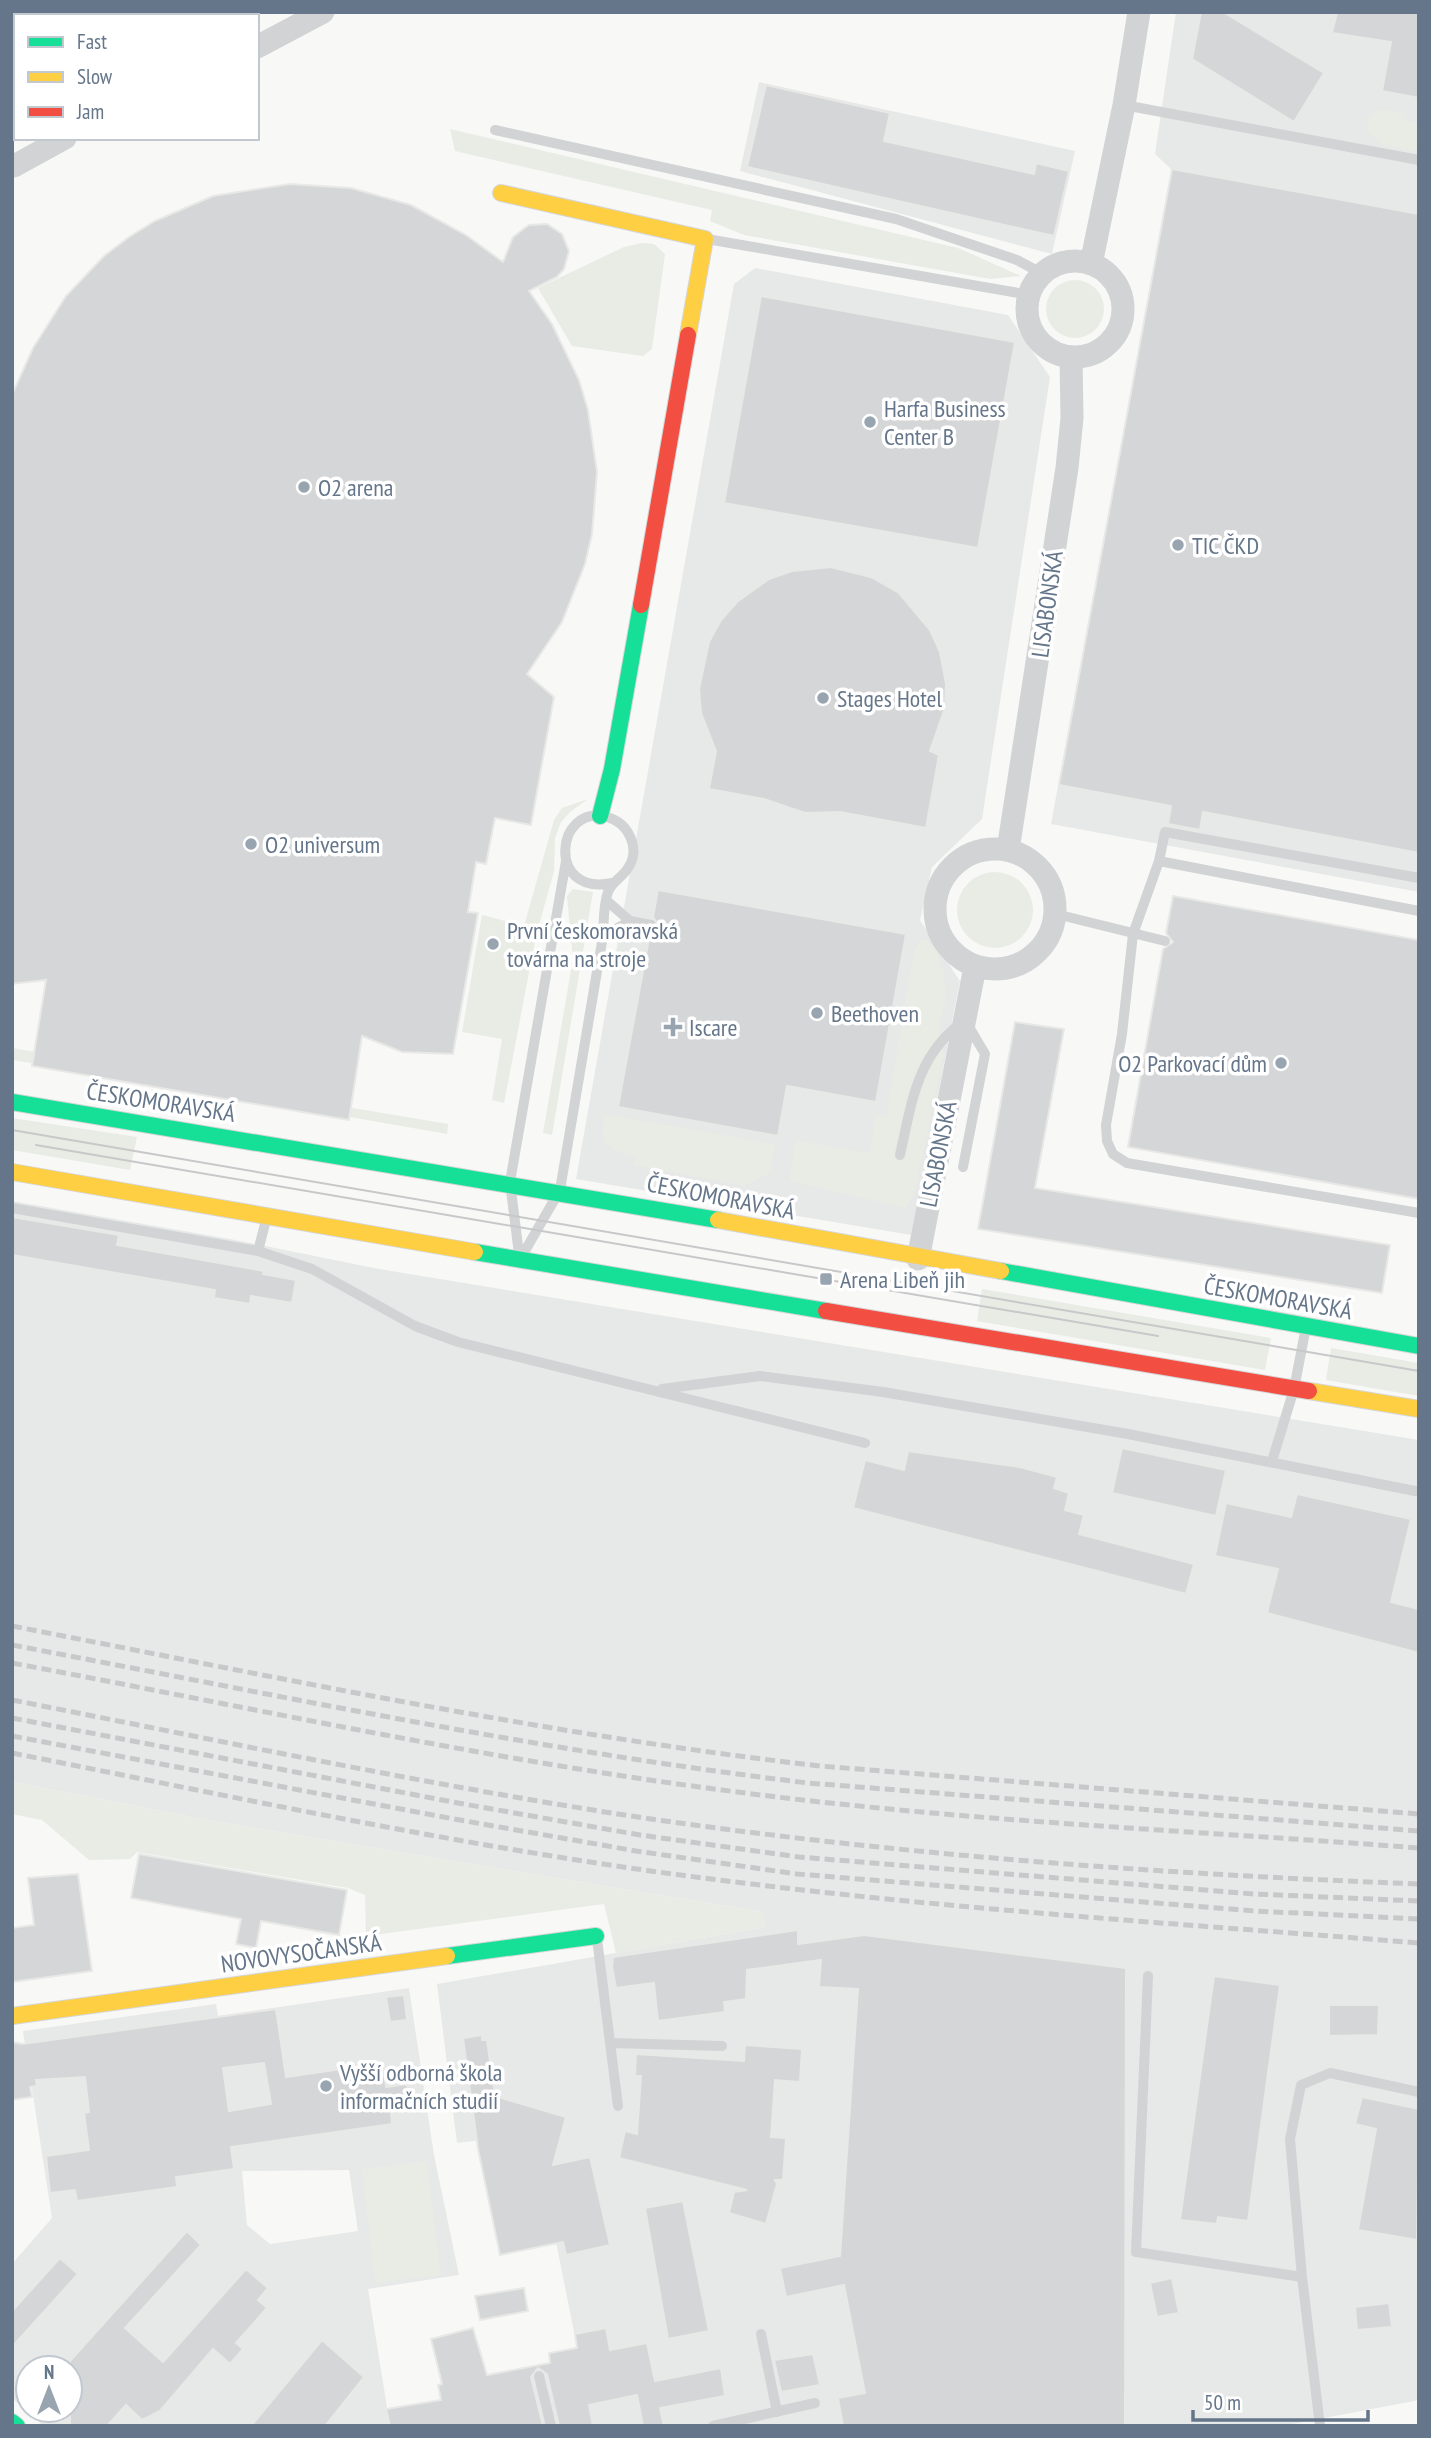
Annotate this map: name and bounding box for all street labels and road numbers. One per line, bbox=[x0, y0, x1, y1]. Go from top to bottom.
street label: LISABONSKÁ bbox=[1024, 548, 1070, 659]
street label: ČESKOMORAVSKÁ bbox=[85, 1075, 238, 1129]
street label: LISABONSKÁ bbox=[913, 1098, 964, 1210]
street label: ČESKOMORAVSKÁ bbox=[644, 1167, 798, 1227]
street label: ČESKOMORAVSKÁ bbox=[1201, 1270, 1355, 1326]
street label: NOVOVYSOČANSKÁ bbox=[219, 1926, 384, 1980]

